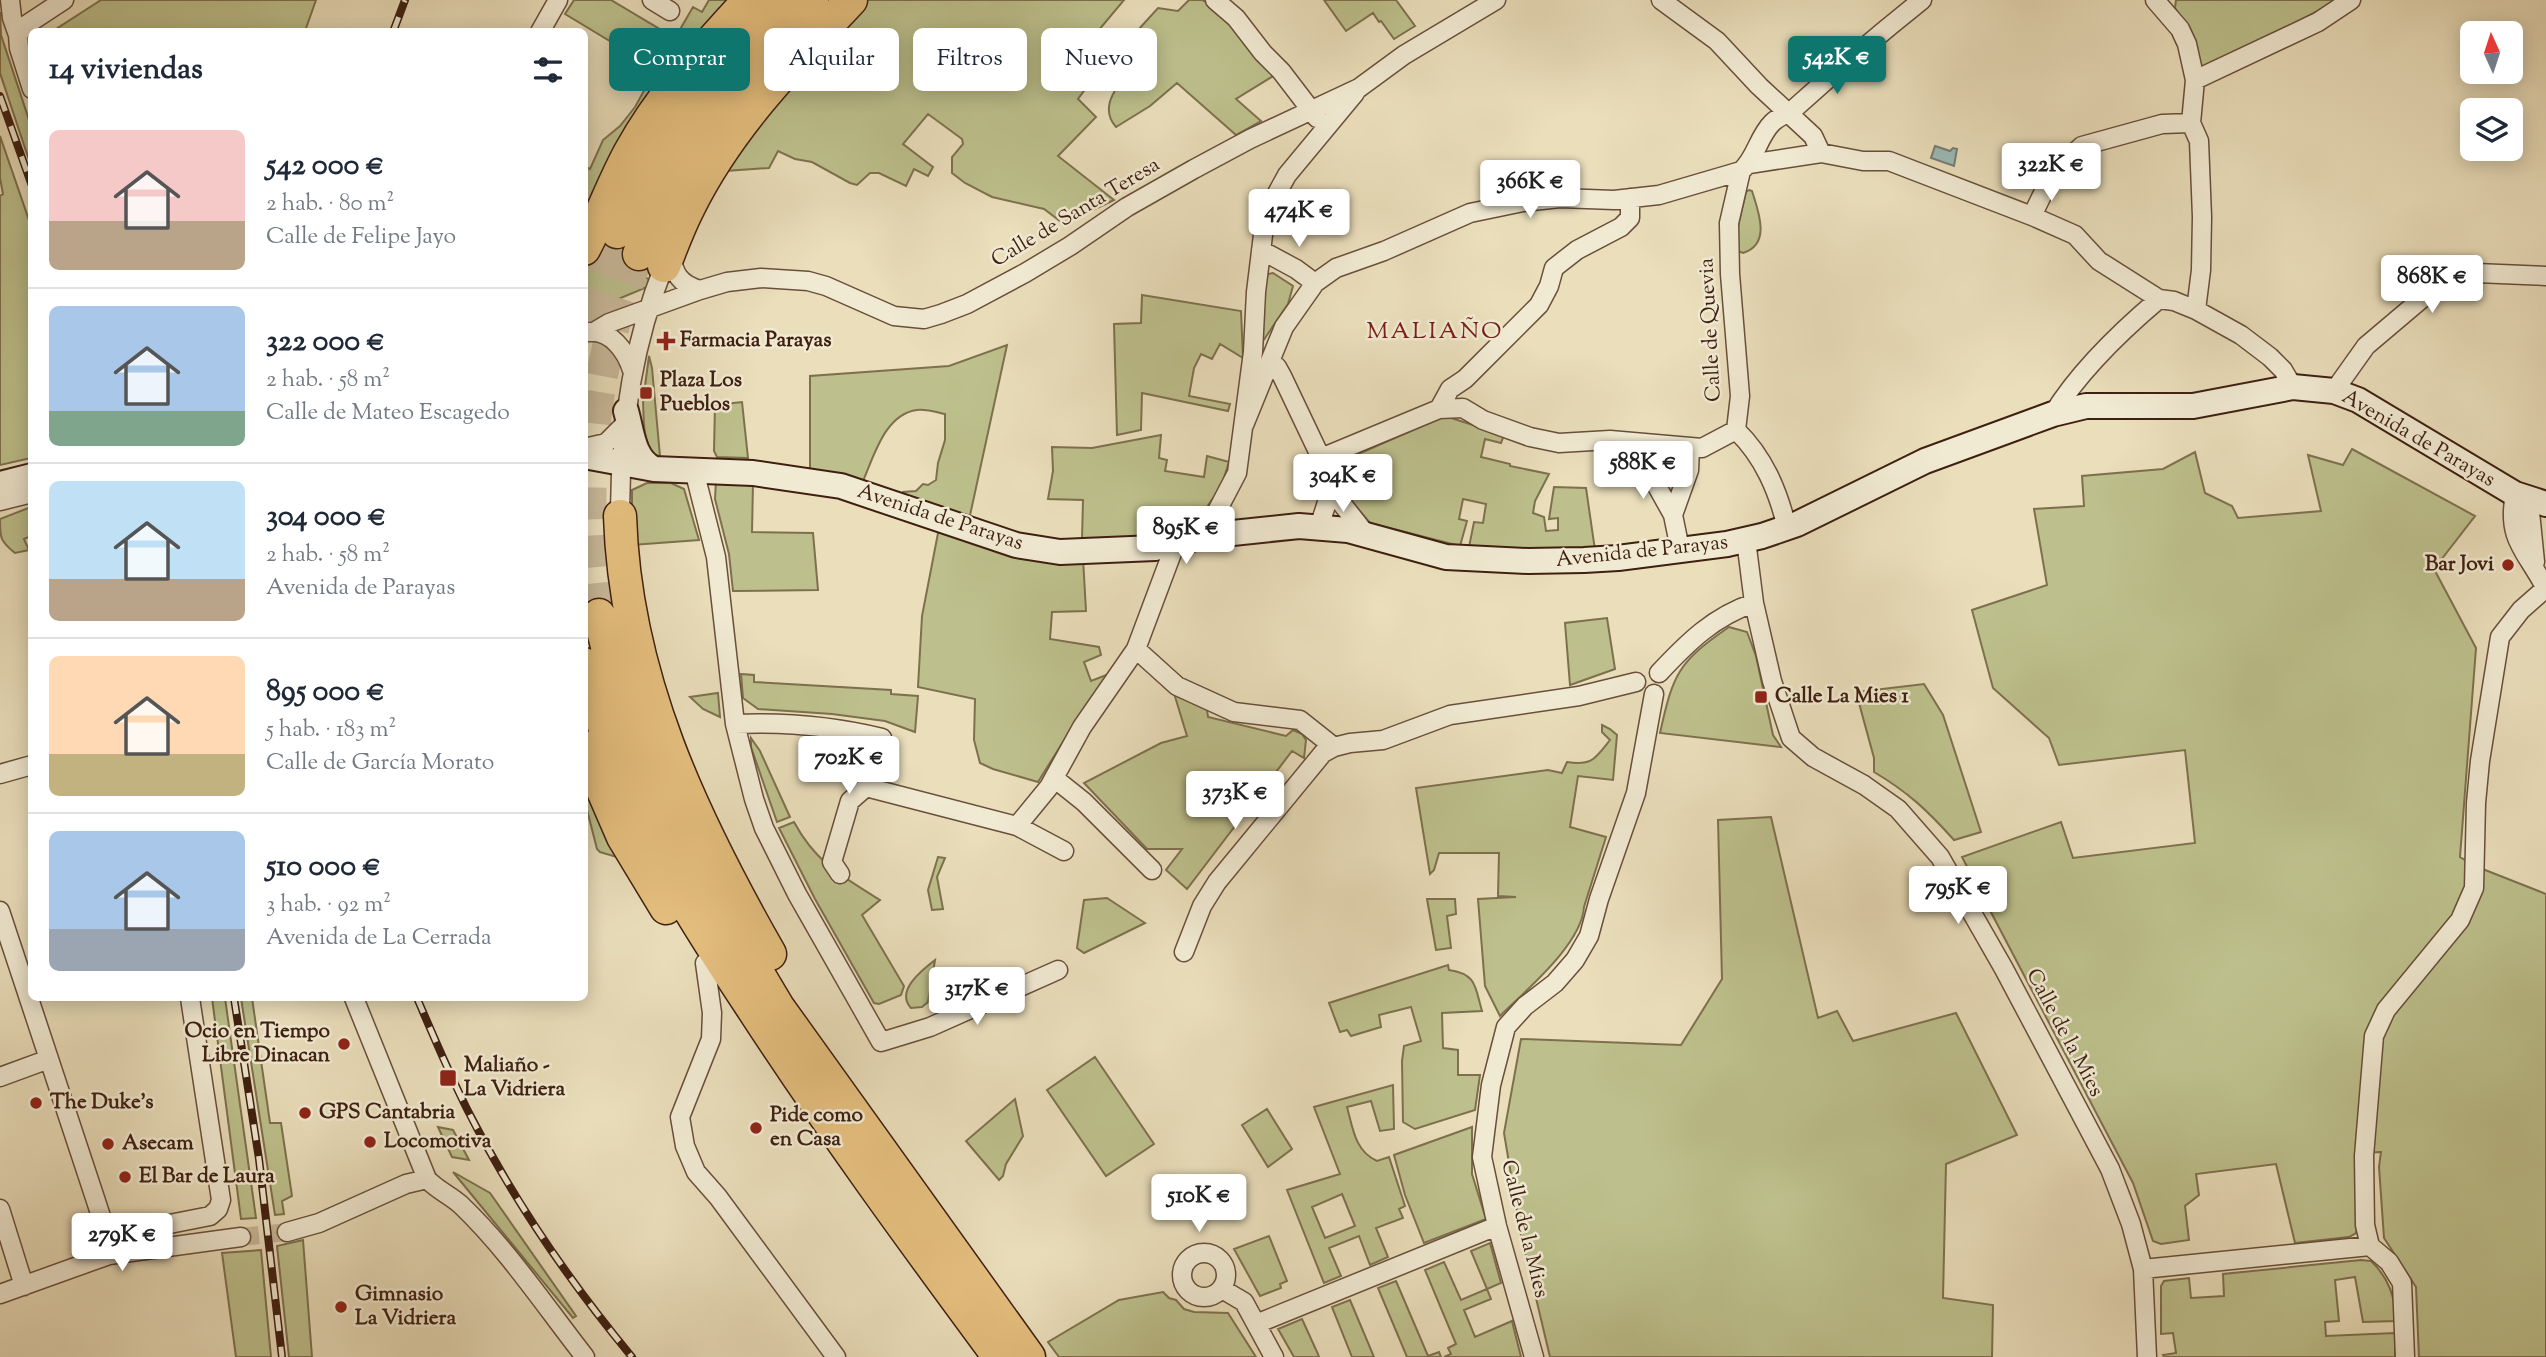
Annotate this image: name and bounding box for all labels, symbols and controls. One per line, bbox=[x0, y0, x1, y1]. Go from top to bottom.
north arrow bbox=[2460, 21, 2524, 84]
map controls bbox=[2460, 21, 2523, 161]
chip: Comprar bbox=[609, 28, 750, 91]
chip: Alquilar bbox=[764, 28, 899, 91]
chip: Filtros bbox=[913, 28, 1027, 91]
chip: Nuevo bbox=[1041, 28, 1157, 91]
pin: 542K € bbox=[1780, 36, 1894, 96]
text: 542K € bbox=[1804, 42, 1870, 75]
text: 14 viviendas bbox=[49, 49, 203, 92]
icon: filters bbox=[529, 51, 567, 89]
button: layers bbox=[2460, 98, 2523, 161]
pin: 322K € bbox=[1994, 144, 2108, 203]
text: 542 000 € bbox=[266, 145, 384, 188]
text: 322K € bbox=[2018, 149, 2084, 182]
street label: Calle de Santa Teresa bbox=[986, 151, 1166, 275]
icon: home bbox=[105, 158, 189, 242]
pin: 366K € bbox=[1473, 160, 1587, 220]
text: 366K € bbox=[1496, 166, 1564, 199]
text: 2 hab. · 80 m² bbox=[266, 188, 394, 221]
pin: 474K € bbox=[1242, 190, 1356, 249]
text: 474K € bbox=[1265, 195, 1333, 228]
text: Calle de Felipe Jayo bbox=[266, 221, 456, 254]
pin: 868K € bbox=[2375, 256, 2489, 315]
street label: Calle de Quevia bbox=[1692, 257, 1730, 403]
text: 868K € bbox=[2397, 261, 2467, 294]
district label: MALIAÑO bbox=[1367, 315, 1504, 349]
text: 322 000 € bbox=[266, 321, 385, 364]
place label: Farmacia Parayas bbox=[680, 326, 832, 356]
marker: Farmacia Parayas bbox=[658, 333, 674, 349]
icon: home bbox=[105, 334, 189, 418]
text: 2 hab. · 58 m² bbox=[266, 364, 390, 397]
place label: Plaza Los Pueblos bbox=[660, 366, 742, 420]
street label: Avenida de Parayas bbox=[2336, 383, 2500, 495]
marker: Plaza Los Pueblos bbox=[638, 385, 654, 401]
text: Calle de Mateo Escagedo bbox=[266, 397, 510, 430]
pin: 588K € bbox=[1586, 442, 1700, 501]
text: 588K € bbox=[1610, 447, 1676, 480]
pin: 304K € bbox=[1286, 454, 1400, 514]
text: 304K € bbox=[1309, 460, 1377, 493]
street label: Avenida de Parayas bbox=[853, 477, 1027, 559]
text: 304 000 € bbox=[266, 496, 386, 539]
pin: 895K € bbox=[1129, 506, 1243, 566]
icon: home bbox=[105, 509, 189, 593]
text: 895K € bbox=[1153, 512, 1219, 545]
street label: Avenida de Parayas bbox=[1554, 528, 1730, 576]
text: 2 hab. · 58 m² bbox=[266, 539, 390, 572]
place label: Bar Jovi bbox=[2425, 550, 2494, 580]
marker: Bar Jovi bbox=[2500, 557, 2516, 573]
text: Avenida de Parayas bbox=[266, 572, 455, 605]
text: 895 000 € bbox=[266, 671, 385, 714]
place label: Calle La Mies 1 bbox=[1775, 682, 1910, 712]
icon: home bbox=[105, 684, 189, 768]
marker: Calle La Mies 1 bbox=[1753, 689, 1769, 705]
text: 5 hab. · 183 m² bbox=[266, 714, 396, 747]
pin: 702K € bbox=[792, 736, 906, 796]
text: 702K € bbox=[814, 742, 884, 775]
text: Calle de García Morato bbox=[266, 747, 494, 780]
pin: 373K € bbox=[1178, 772, 1292, 831]
text: 373K € bbox=[1202, 777, 1268, 810]
text: 510 000 € bbox=[266, 846, 381, 889]
icon: home bbox=[105, 859, 189, 943]
pin: 795K € bbox=[1901, 866, 2015, 926]
text: 795K € bbox=[1925, 872, 1991, 905]
text: 3 hab. · 92 m² bbox=[266, 889, 391, 922]
text: Avenida de La Cerrada bbox=[266, 922, 492, 955]
street label: Calle de la Mies bbox=[2018, 964, 2110, 1102]
pin: 317K € bbox=[920, 968, 1034, 1027]
text: 317K € bbox=[945, 973, 1009, 1006]
place label: Ocio en Tiempo Libre Dinacan bbox=[184, 1017, 331, 1071]
marker: Ocio en Tiempo Libre Dinacan bbox=[336, 1036, 352, 1052]
place label: Maliaño - La Vidriera bbox=[464, 1051, 565, 1105]
marker: Maliaño - La Vidriera bbox=[438, 1068, 458, 1088]
place label: The Duke's bbox=[50, 1088, 154, 1118]
marker: The Duke's bbox=[28, 1095, 44, 1111]
place label: GPS Cantabria bbox=[319, 1098, 456, 1128]
place label: Pide como en Casa bbox=[770, 1101, 863, 1155]
marker: GPS Cantabria bbox=[297, 1105, 313, 1121]
marker: Pide como en Casa bbox=[748, 1120, 764, 1136]
place label: Locomotiva bbox=[384, 1127, 492, 1157]
place label: Asecam bbox=[122, 1129, 194, 1159]
marker: Locomotiva bbox=[362, 1134, 378, 1150]
marker: Asecam bbox=[100, 1136, 116, 1152]
street label: Calle de la Mies bbox=[1492, 1157, 1556, 1301]
place label: El Bar de Laura bbox=[139, 1162, 275, 1192]
marker: El Bar de Laura bbox=[117, 1169, 133, 1185]
pin: 510K € bbox=[1142, 1174, 1256, 1234]
text: 510K € bbox=[1167, 1180, 1231, 1213]
pin: 279K € bbox=[65, 1214, 179, 1273]
text: 279K € bbox=[88, 1219, 156, 1252]
place label: Gimnasio La Vidriera bbox=[355, 1280, 456, 1334]
marker: Gimnasio La Vidriera bbox=[333, 1299, 349, 1315]

